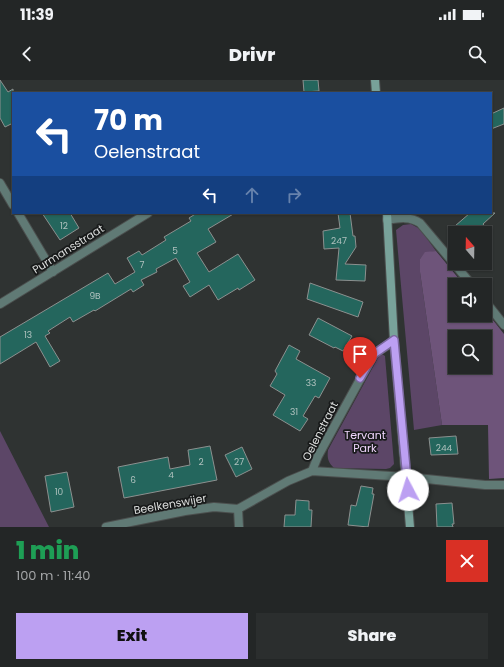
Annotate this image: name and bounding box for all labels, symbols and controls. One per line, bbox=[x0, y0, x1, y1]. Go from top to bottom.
text: 11:39 bbox=[20, 4, 54, 25]
text: Drivr bbox=[229, 42, 275, 67]
icon: back bbox=[16, 43, 38, 65]
icon: search bbox=[466, 43, 488, 65]
text: 70 m bbox=[94, 101, 163, 140]
icon: left bbox=[28, 108, 80, 160]
text: Oelenstraat bbox=[94, 139, 200, 164]
icon: left bbox=[199, 184, 221, 206]
icon: ahead bbox=[241, 184, 263, 206]
icon: right bbox=[283, 184, 305, 206]
house number: 12 bbox=[60, 220, 68, 232]
street label: Purmansstraat bbox=[29, 221, 107, 277]
north arrow bbox=[448, 226, 492, 270]
map controls bbox=[448, 226, 492, 374]
house number: 247 bbox=[331, 235, 347, 247]
house number: 5 bbox=[172, 245, 178, 257]
house number: 7 bbox=[140, 259, 145, 271]
button: sound bbox=[448, 278, 492, 322]
house number: 9B bbox=[89, 290, 101, 302]
house number: 13 bbox=[24, 329, 32, 341]
button: search bbox=[448, 330, 492, 374]
pin bbox=[343, 337, 377, 378]
icon: arrive bbox=[349, 343, 371, 365]
house number: 33 bbox=[306, 377, 316, 389]
street label: Oelenstraat bbox=[298, 399, 342, 463]
house number: 31 bbox=[290, 406, 298, 418]
park label: Tervant Park bbox=[344, 427, 386, 456]
house number: 244 bbox=[436, 442, 453, 454]
house number: 2 bbox=[198, 456, 204, 468]
house number: 27 bbox=[234, 456, 244, 468]
house number: 4 bbox=[168, 469, 174, 481]
position arrow bbox=[387, 469, 429, 511]
house number: 6 bbox=[130, 474, 136, 486]
house number: 10 bbox=[55, 486, 64, 498]
street label: Beelkenswijer bbox=[132, 490, 208, 518]
text: 1 min bbox=[16, 534, 79, 567]
button: close bbox=[446, 540, 488, 582]
text: 100 m · 11:40 bbox=[16, 566, 90, 585]
button: Exit bbox=[16, 613, 248, 659]
button: Share bbox=[256, 613, 488, 659]

